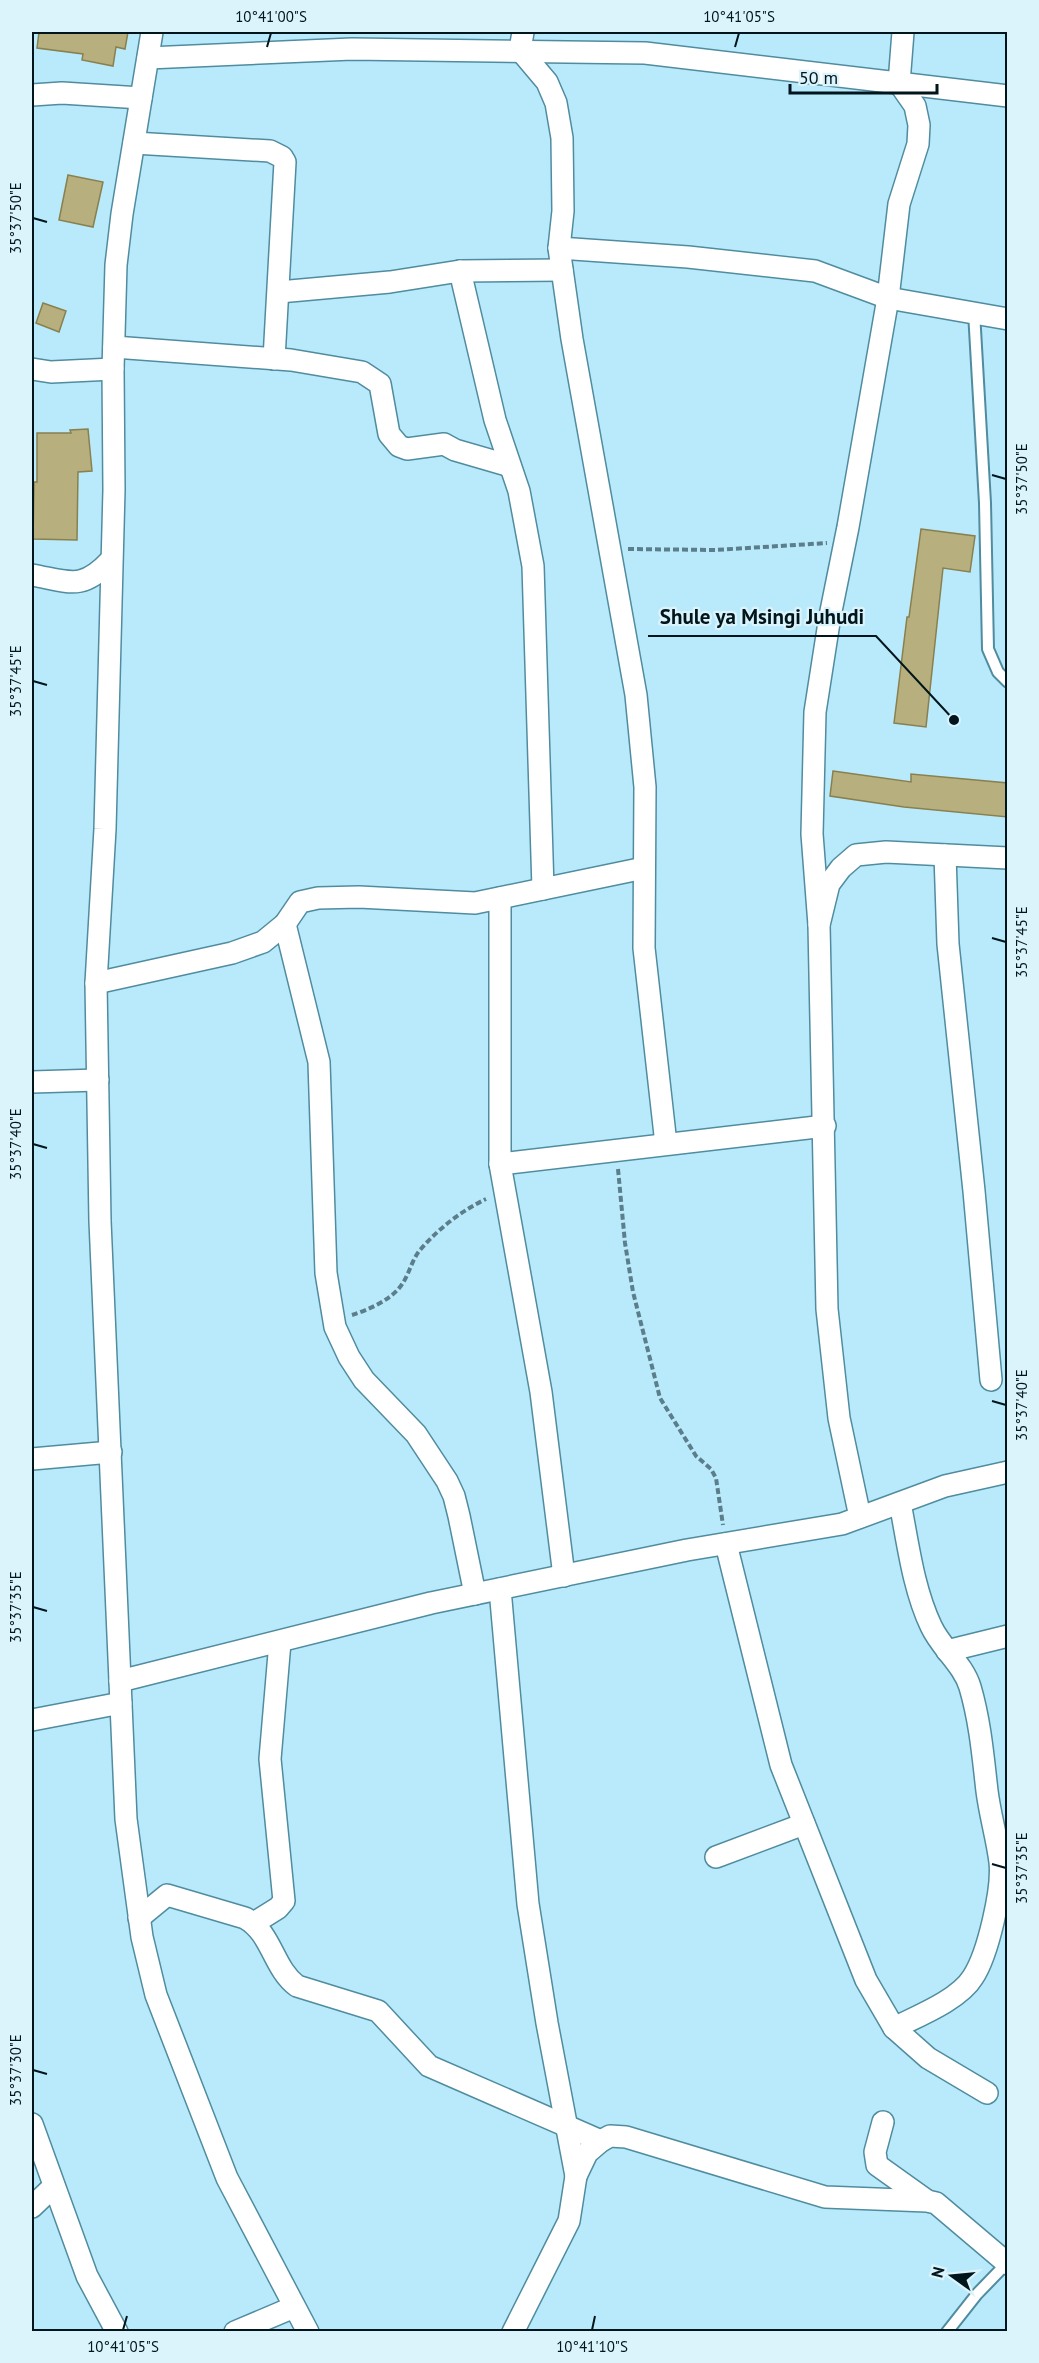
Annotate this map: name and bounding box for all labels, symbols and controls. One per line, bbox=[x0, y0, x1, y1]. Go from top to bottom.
text: 10°41'00"S bbox=[235, 7, 307, 26]
text: 10°41'05"S bbox=[703, 7, 775, 26]
scale bar bbox=[790, 57, 937, 95]
text: 50 m bbox=[799, 66, 838, 89]
text: 35°37'50"E bbox=[6, 182, 25, 254]
text: 35°37'50"E bbox=[1012, 443, 1031, 515]
callout: Shule ya Msingi Juhudi bbox=[648, 597, 876, 636]
text: Shule ya Msingi Juhudi bbox=[660, 603, 864, 630]
text: 35°37'45"E bbox=[6, 645, 25, 717]
text: 35°37'45"E bbox=[1012, 906, 1031, 978]
text: 35°37'40"E bbox=[6, 1108, 25, 1180]
text: 35°37'40"E bbox=[1012, 1369, 1031, 1441]
text: 35°37'35"E bbox=[6, 1571, 25, 1643]
text: 35°37'35"E bbox=[1012, 1832, 1031, 1904]
text: 35°37'30"E bbox=[6, 2034, 25, 2106]
north arrow bbox=[922, 2246, 982, 2306]
text: N bbox=[926, 2264, 949, 2280]
text: 10°41'05"S bbox=[87, 2337, 159, 2356]
text: 10°41'10"S bbox=[556, 2337, 628, 2356]

